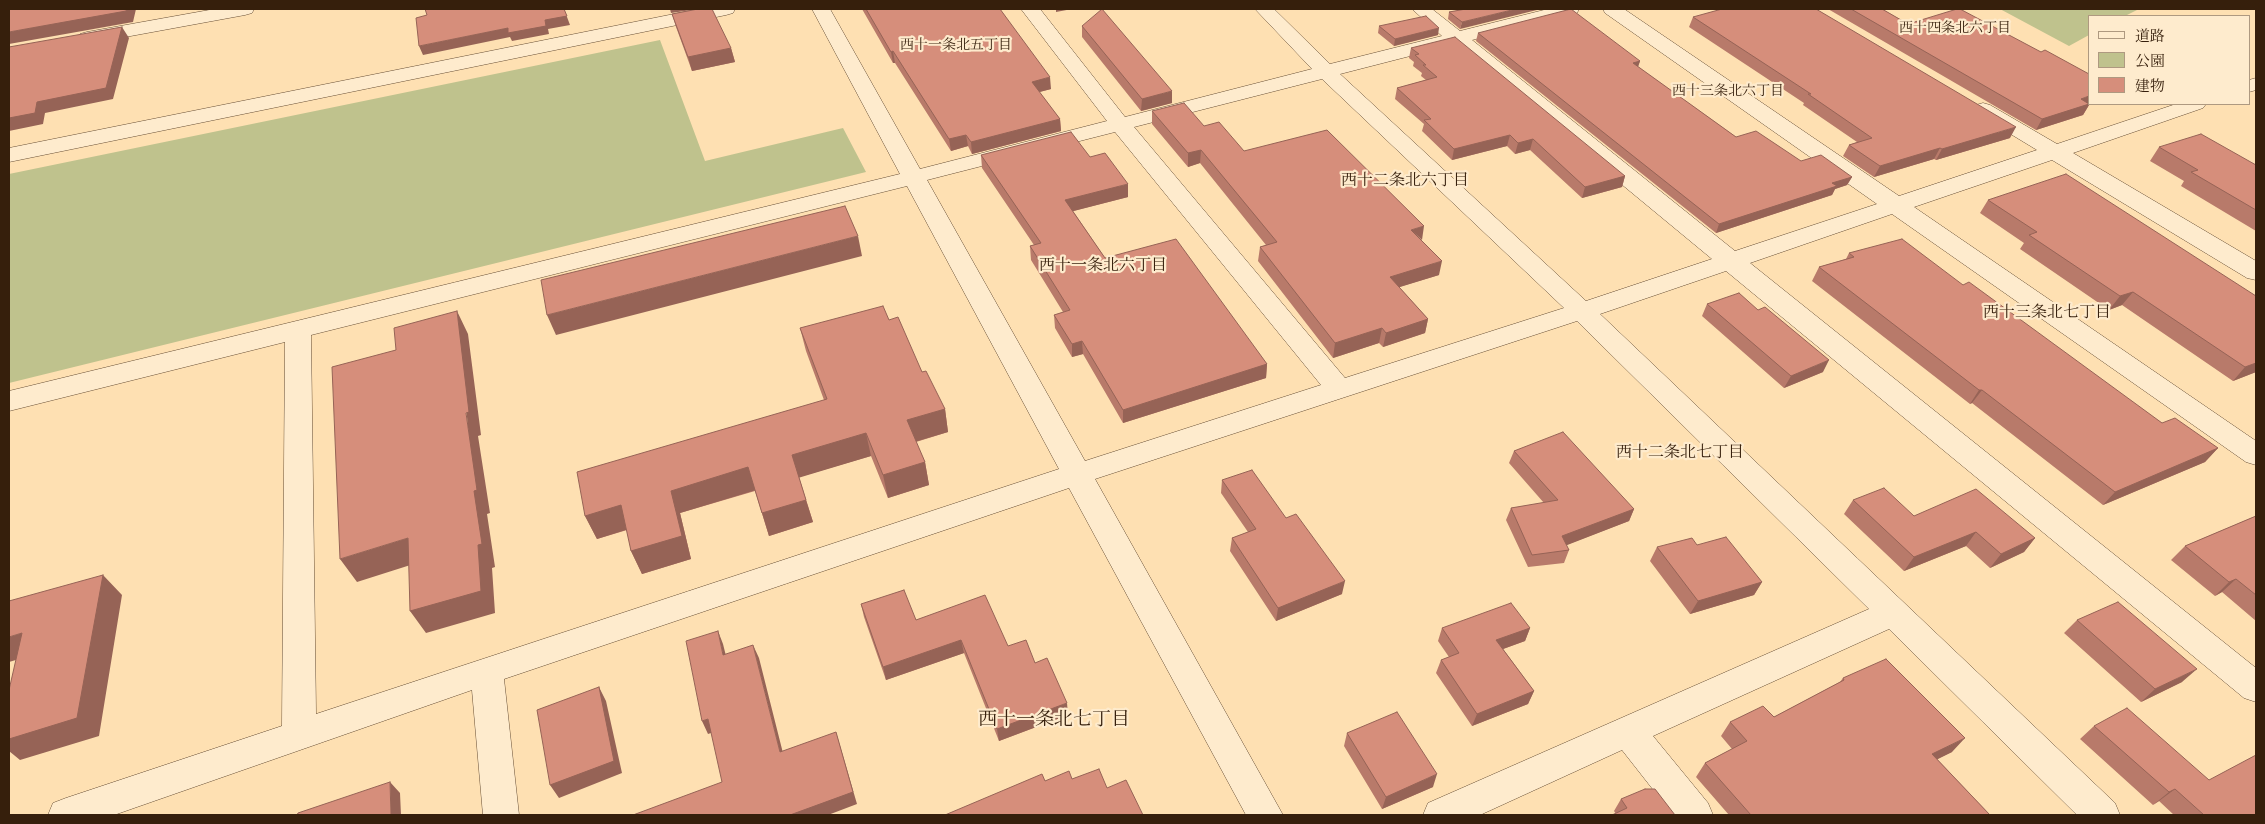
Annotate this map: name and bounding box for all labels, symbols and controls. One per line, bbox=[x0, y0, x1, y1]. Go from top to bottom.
legend bbox=[2088, 15, 2250, 105]
district label: 西十四条北六丁目 bbox=[1899, 21, 2011, 37]
text: 道路 bbox=[2135, 27, 2165, 46]
district label: 西十一条北五丁目 bbox=[900, 38, 1012, 54]
text: 公園 bbox=[2135, 52, 2165, 71]
text: 建物 bbox=[2135, 77, 2165, 96]
district label: 西十三条北六丁目 bbox=[1672, 84, 1784, 100]
district label: 西十二条北六丁目 bbox=[1341, 172, 1469, 192]
district label: 西十一条北六丁目 bbox=[1039, 257, 1167, 277]
district label: 西十三条北七丁目 bbox=[1983, 304, 2111, 324]
district label: 西十二条北七丁目 bbox=[1616, 444, 1744, 464]
district label: 西十一条北七丁目 bbox=[978, 710, 1130, 732]

